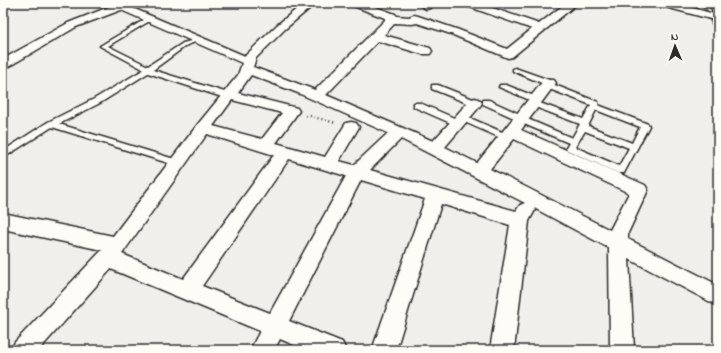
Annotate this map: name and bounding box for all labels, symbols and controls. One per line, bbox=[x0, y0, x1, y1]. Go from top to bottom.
north arrow bbox=[655, 26, 695, 66]
text: N bbox=[671, 29, 679, 45]

